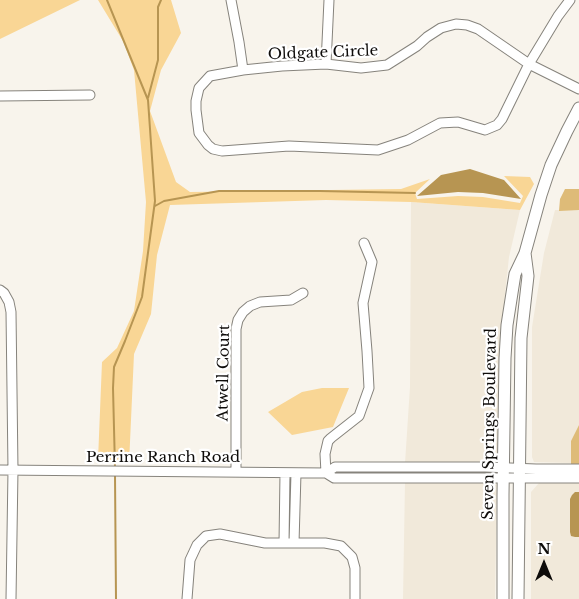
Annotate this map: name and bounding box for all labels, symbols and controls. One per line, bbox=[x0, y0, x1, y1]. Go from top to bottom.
street label: Oldgate Circle bbox=[267, 42, 379, 64]
street label: Atwell Court bbox=[214, 324, 234, 422]
street label: Seven Springs Boulevard bbox=[479, 328, 501, 520]
street label: Perrine Ranch Road bbox=[86, 449, 240, 467]
north arrow bbox=[519, 539, 569, 589]
text: N bbox=[537, 540, 551, 558]

